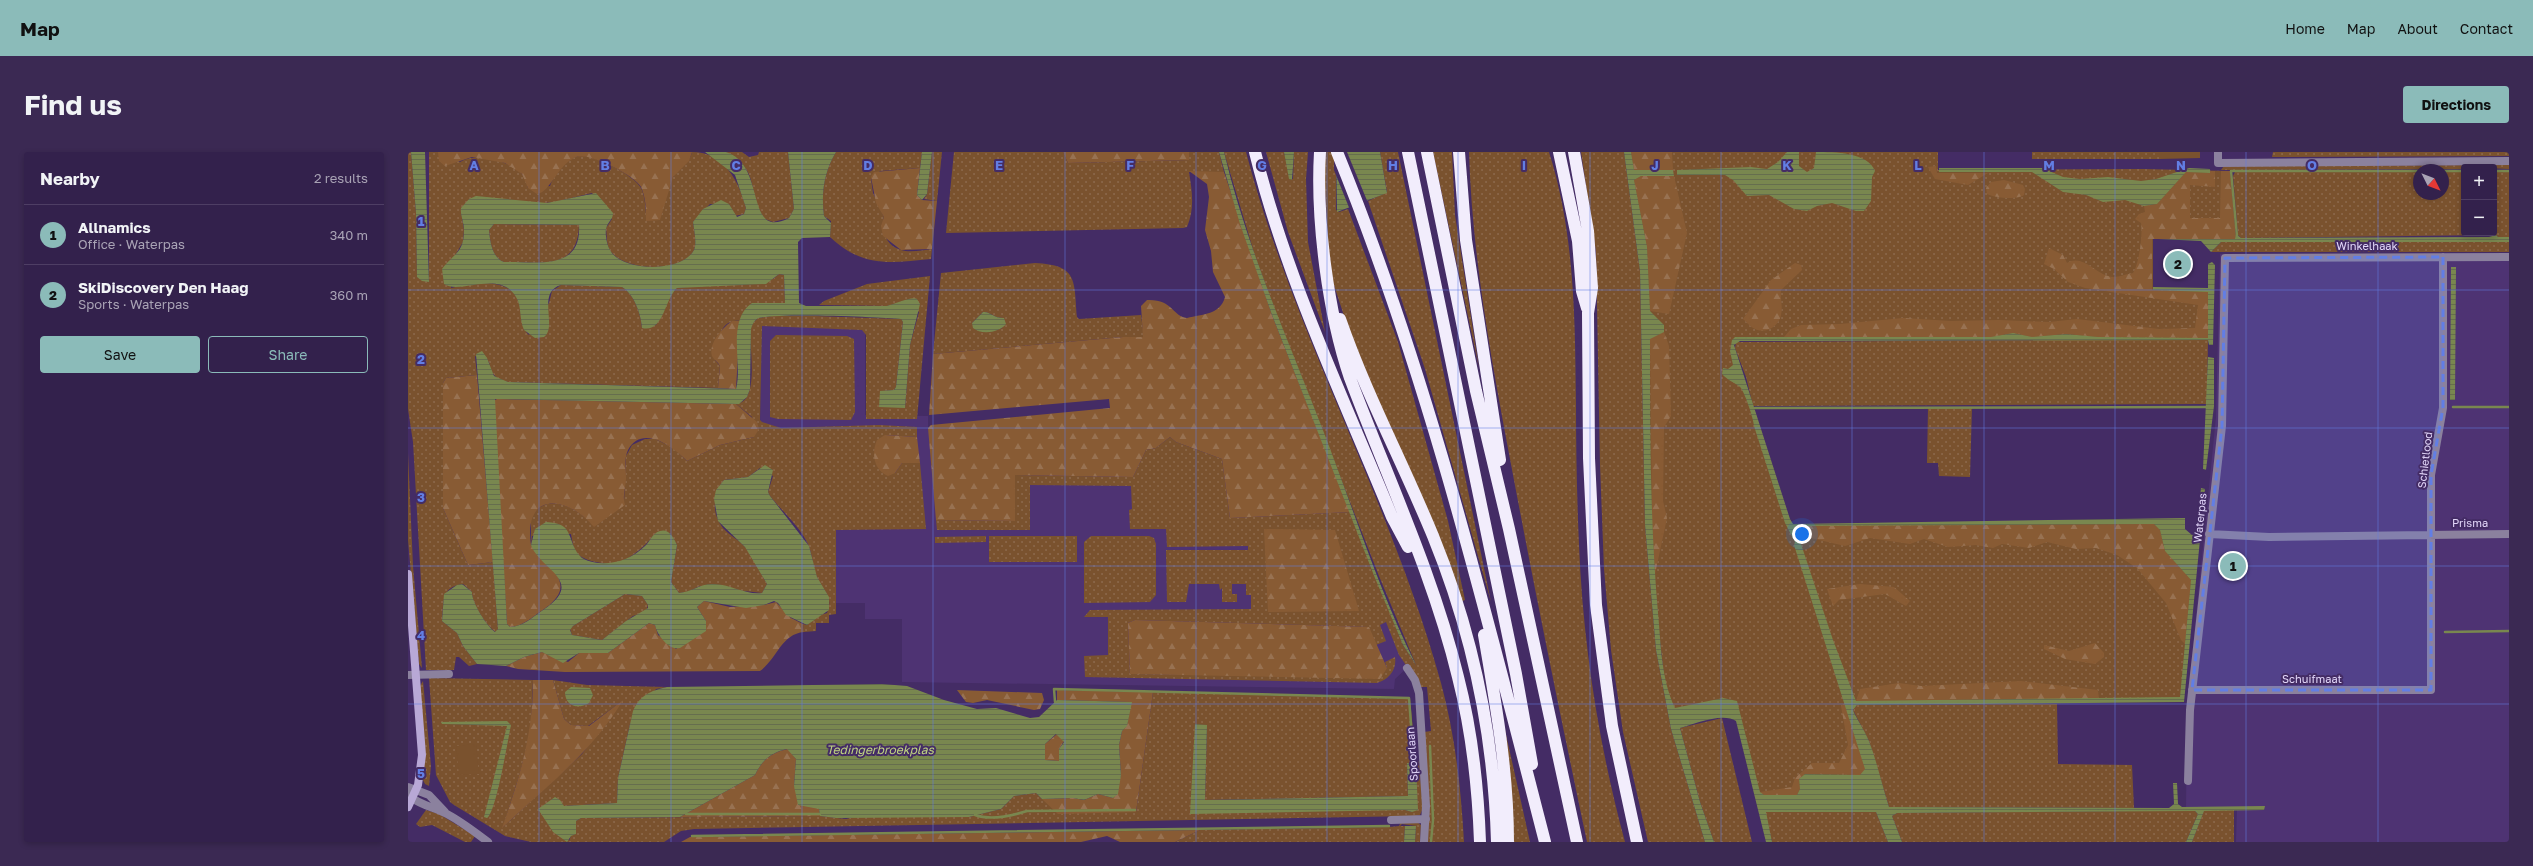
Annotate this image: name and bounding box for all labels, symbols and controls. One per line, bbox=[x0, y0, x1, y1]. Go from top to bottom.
text: Map bbox=[20, 17, 60, 40]
text: Home bbox=[2285, 20, 2325, 37]
text: Map bbox=[2347, 20, 2375, 37]
text: About bbox=[2397, 20, 2438, 37]
text: Contact bbox=[2460, 20, 2513, 37]
button: Directions bbox=[2403, 86, 2509, 123]
text: Find us bbox=[24, 88, 122, 121]
text: A bbox=[469, 157, 479, 173]
text: B bbox=[600, 157, 610, 173]
text: C bbox=[731, 157, 741, 173]
text: D bbox=[863, 157, 873, 173]
text: E bbox=[995, 157, 1003, 173]
text: F bbox=[1126, 157, 1134, 173]
text: G bbox=[1257, 157, 1267, 173]
text: H bbox=[1388, 157, 1398, 173]
text: I bbox=[1522, 157, 1526, 173]
text: J bbox=[1651, 157, 1659, 173]
text: K bbox=[1782, 157, 1792, 173]
text: L bbox=[1914, 157, 1922, 173]
text: M bbox=[2043, 157, 2055, 173]
text: N bbox=[2176, 157, 2186, 173]
text: O bbox=[2307, 157, 2317, 173]
north arrow bbox=[2413, 164, 2449, 200]
map controls bbox=[2461, 164, 2497, 236]
button: + bbox=[2461, 164, 2497, 200]
text: Nearby bbox=[40, 168, 100, 189]
text: 2 results bbox=[314, 170, 368, 186]
button: − bbox=[2461, 200, 2497, 236]
text: 1 bbox=[418, 213, 425, 229]
text: Allnamics bbox=[78, 218, 151, 236]
text: 1 bbox=[50, 227, 56, 243]
text: 340 m bbox=[330, 227, 368, 243]
text: Office · Waterpas bbox=[78, 236, 185, 252]
street label: Winkelhaak bbox=[2336, 239, 2398, 252]
pin: 2 bbox=[2165, 249, 2191, 279]
text: SkiDiscovery Den Haag bbox=[78, 278, 248, 296]
text: 2 bbox=[49, 287, 57, 303]
text: 360 m bbox=[330, 287, 368, 303]
text: Sports · Waterpas bbox=[78, 296, 189, 312]
button: Save bbox=[40, 336, 200, 373]
button: Share bbox=[208, 336, 368, 373]
text: 2 bbox=[417, 351, 425, 367]
street label: Schietlood bbox=[2415, 431, 2434, 489]
text: 3 bbox=[417, 489, 425, 505]
street label: Waterpas bbox=[2190, 492, 2209, 544]
street label: Prisma bbox=[2452, 516, 2488, 529]
your location bbox=[1792, 524, 1812, 544]
pin: 1 bbox=[2220, 551, 2246, 581]
text: 4 bbox=[417, 627, 425, 643]
street label: Schuifmaat bbox=[2282, 672, 2342, 685]
street label: Spoorlaan bbox=[1403, 727, 1420, 781]
water label: Tedingerbroekplas bbox=[826, 742, 934, 757]
text: 5 bbox=[417, 765, 425, 781]

